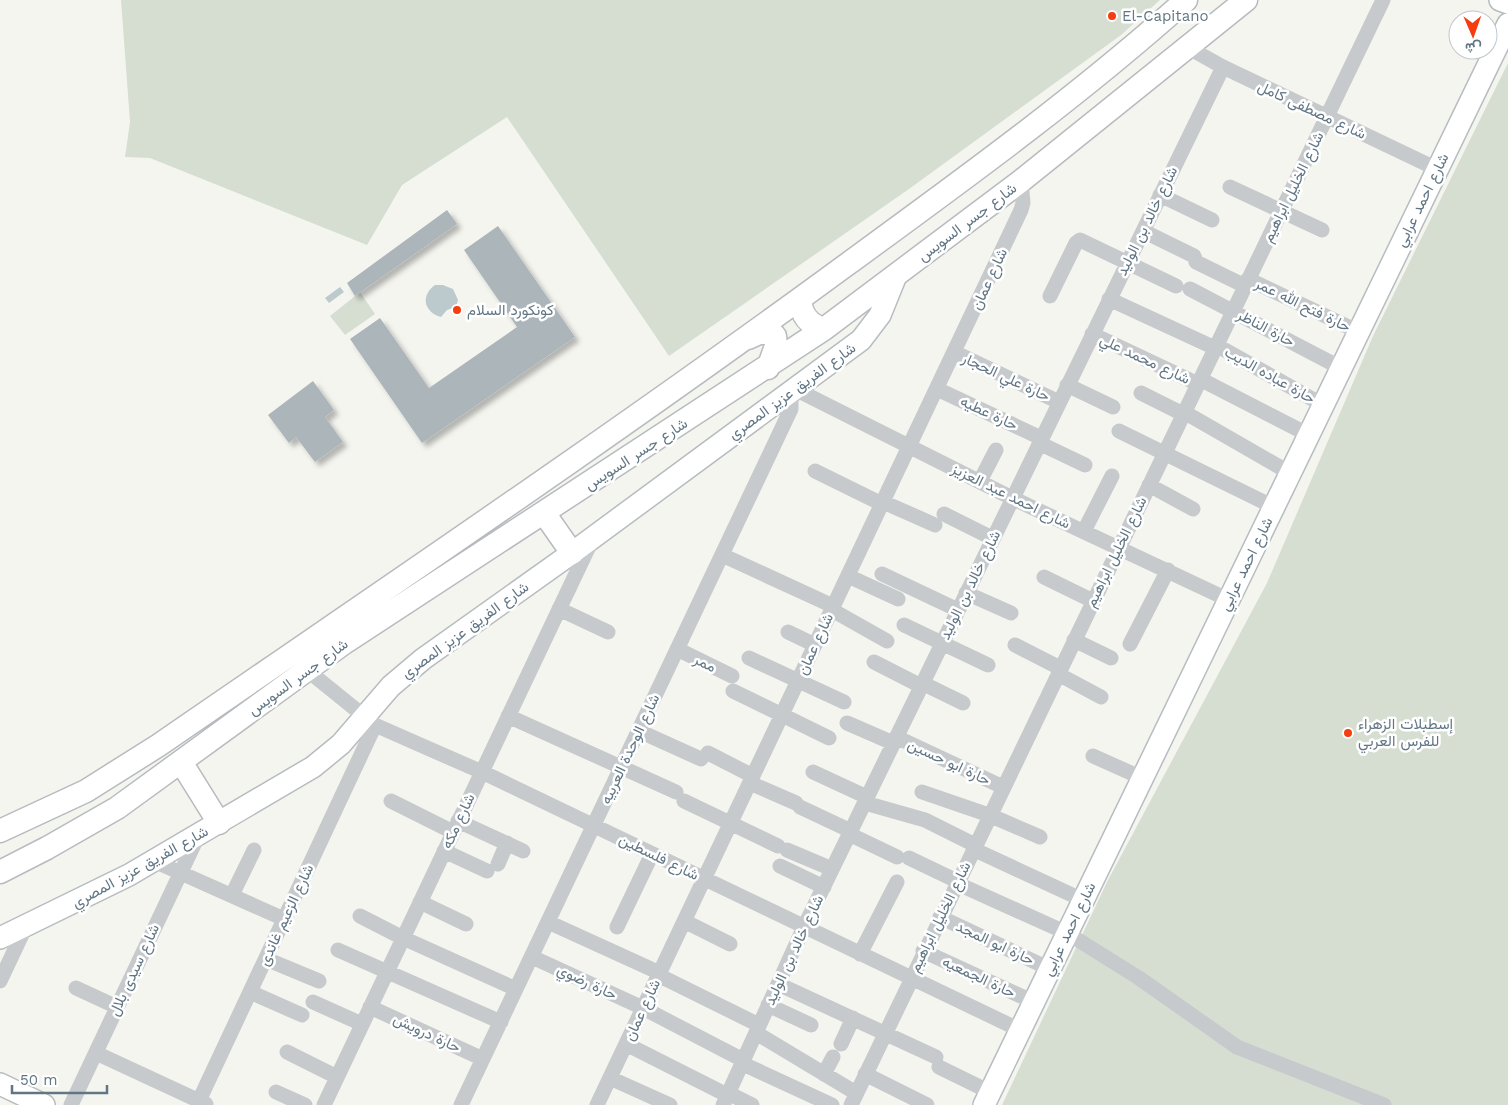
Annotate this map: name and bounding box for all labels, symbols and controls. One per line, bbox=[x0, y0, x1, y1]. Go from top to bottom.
place label: El-Capitano bbox=[1122, 7, 1208, 25]
marker: El-Capitano bbox=[1106, 10, 1118, 22]
north arrow bbox=[1448, 10, 1498, 60]
text: ش bbox=[1465, 39, 1482, 56]
street label: شارع مصطفى كامل bbox=[1254, 77, 1369, 145]
street label: شارع الخليل ابراهيم bbox=[1258, 129, 1329, 246]
street label: شارع احمد عرابي bbox=[1392, 150, 1456, 252]
street label: شارع خالد بن الوليد bbox=[1113, 163, 1183, 279]
street label: شارع جسر السويس bbox=[914, 179, 1021, 267]
street label: شارع عمان bbox=[967, 245, 1013, 313]
street label: حارة فتح الله عمر bbox=[1251, 274, 1354, 338]
place label: كونكورد السلام bbox=[467, 301, 554, 320]
marker: كونكورد السلام bbox=[451, 304, 463, 316]
street label: حارة الناظر bbox=[1233, 305, 1298, 351]
street label: شارع محمد علي bbox=[1095, 330, 1193, 391]
street label: شارع الفريق عزيز المصري bbox=[725, 339, 862, 447]
street label: حارة عباده الديب bbox=[1222, 343, 1318, 407]
street label: حارة علي الحجار bbox=[957, 348, 1053, 409]
street label: حارة عطيه bbox=[957, 392, 1021, 434]
street label: شارع جسر السويس bbox=[581, 414, 692, 496]
street label: شارع احمد عبد العزيز bbox=[947, 459, 1073, 534]
street label: شارع الخليل ابراهيم bbox=[1081, 494, 1152, 611]
street label: شارع احمد عرابي bbox=[1216, 514, 1280, 616]
street label: شارع خالد بن الوليد bbox=[936, 527, 1006, 643]
street label: شارع الفريق عزيز المصري bbox=[398, 578, 535, 686]
street label: شارع عمان bbox=[793, 610, 839, 678]
street label: شارع جسر السويس bbox=[244, 635, 353, 721]
street label: ممر bbox=[690, 650, 719, 676]
street label: شارع الوحدة العربيه bbox=[597, 691, 665, 808]
place label: إسطبلات الزهراء للفرس العربي bbox=[1358, 715, 1454, 754]
marker: إسطبلات الزهراء للفرس العربي bbox=[1342, 727, 1354, 739]
street label: حارة ابو حسين bbox=[904, 735, 993, 790]
street label: شارع مكه bbox=[437, 790, 480, 852]
street label: شارع الفريق عزيز المصري bbox=[69, 822, 213, 915]
street label: شارع فلسطين bbox=[615, 830, 702, 886]
street label: شارع الخليل ابراهيم bbox=[905, 859, 976, 976]
street label: شارع الزعيم غاندى bbox=[255, 861, 319, 970]
street label: شارع احمد عرابي bbox=[1039, 879, 1103, 981]
street label: شارع خالد بن الوليد bbox=[761, 892, 829, 1009]
street label: حارة ابو المجد bbox=[953, 917, 1037, 969]
street label: شارع سيدى بلال bbox=[105, 921, 165, 1020]
street label: حارة الجمعيه bbox=[940, 952, 1018, 1002]
street label: حارة رضوي bbox=[553, 960, 620, 1007]
street label: شارع عمان bbox=[620, 976, 666, 1044]
street label: حارة درويش bbox=[390, 1010, 463, 1057]
scale bar bbox=[12, 1062, 108, 1094]
text: 50 m bbox=[20, 1071, 57, 1089]

